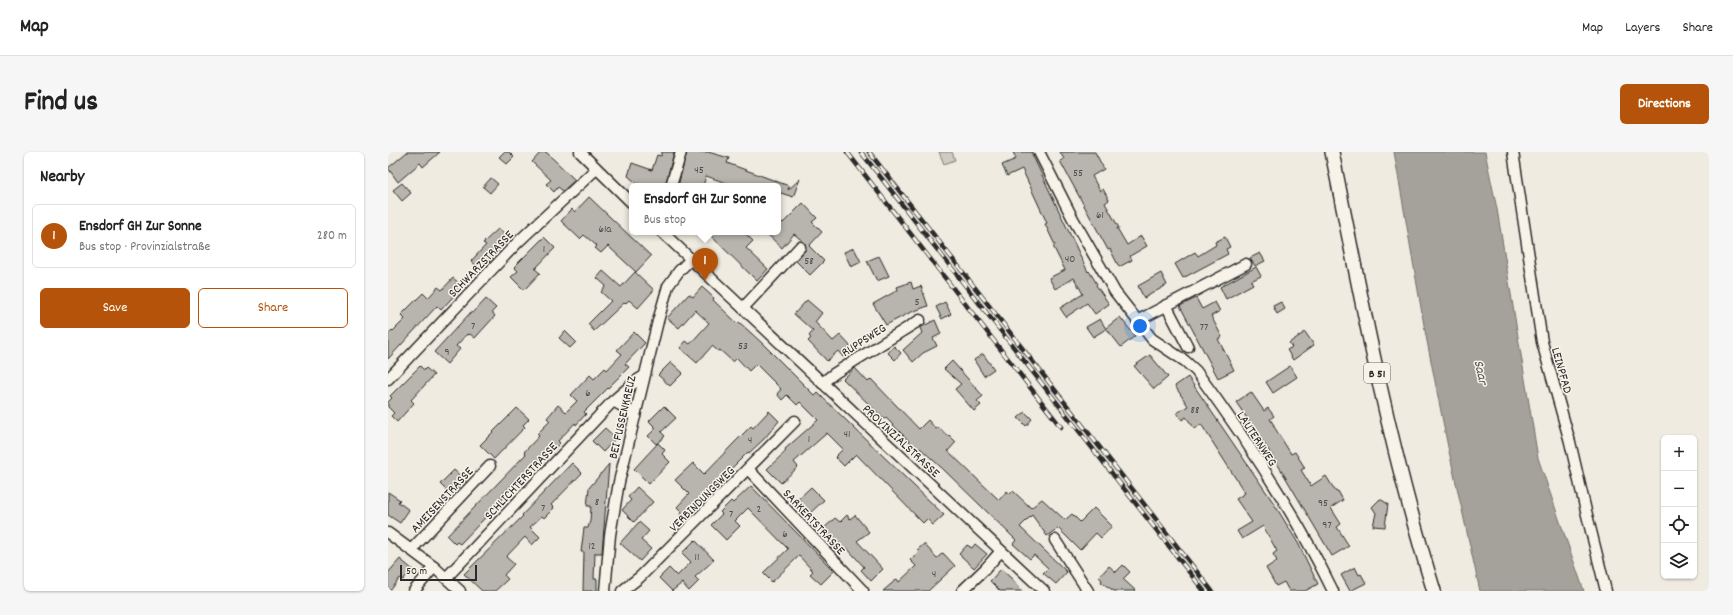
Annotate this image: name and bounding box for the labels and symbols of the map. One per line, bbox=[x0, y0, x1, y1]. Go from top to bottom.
house number: 45 bbox=[694, 163, 704, 179]
house number: 55 bbox=[1073, 166, 1083, 182]
house number: 61 bbox=[1096, 208, 1104, 224]
house number: 61a bbox=[599, 222, 612, 238]
street label: SCHWARZSTRASSE bbox=[445, 227, 519, 303]
house number: 1 bbox=[543, 242, 545, 258]
pin: 1 bbox=[692, 248, 718, 281]
house number: 40 bbox=[1065, 252, 1075, 268]
house number: 58 bbox=[804, 254, 814, 270]
house number: 5 bbox=[914, 295, 920, 311]
your location bbox=[1130, 316, 1150, 336]
house number: 7 bbox=[471, 319, 475, 335]
street label: RUPPSWEG bbox=[838, 319, 891, 363]
house number: 77 bbox=[1200, 320, 1208, 336]
house number: 53 bbox=[738, 339, 748, 355]
house number: 9 bbox=[444, 345, 450, 361]
street label: LEINPFAD bbox=[1545, 345, 1576, 396]
water label: Saar bbox=[1468, 358, 1493, 388]
road number: B 51 bbox=[1364, 363, 1390, 383]
street label: BEI FUSSENKREUZ bbox=[605, 374, 642, 461]
house number: 6 bbox=[585, 386, 591, 402]
street label: PROVINZIALSTRASSE bbox=[857, 401, 944, 483]
house number: 88 bbox=[1191, 403, 1199, 419]
street label: LAUTERNWEG bbox=[1231, 408, 1281, 471]
house number: 41 bbox=[844, 427, 850, 443]
house number: 1 bbox=[808, 432, 810, 448]
house number: 4 bbox=[748, 433, 752, 449]
street label: SCHLICHTERSTRASSE bbox=[481, 438, 563, 525]
street label: VERBINDUNGSWEG bbox=[665, 462, 740, 537]
street label: AMEISENSTRASSE bbox=[407, 463, 479, 538]
street label: SARKERTSTRASSE bbox=[777, 485, 849, 560]
house number: 8 bbox=[595, 495, 599, 511]
house number: 95 bbox=[1318, 496, 1328, 512]
house number: 7 bbox=[541, 501, 545, 517]
house number: 2 bbox=[757, 502, 762, 518]
house number: 7 bbox=[729, 507, 733, 523]
house number: 97 bbox=[1322, 518, 1332, 534]
house number: 6 bbox=[782, 527, 788, 543]
house number: 12 bbox=[588, 539, 596, 555]
house number: 11 bbox=[695, 550, 699, 566]
scale bar bbox=[400, 563, 477, 582]
house number: 4 bbox=[932, 567, 936, 583]

